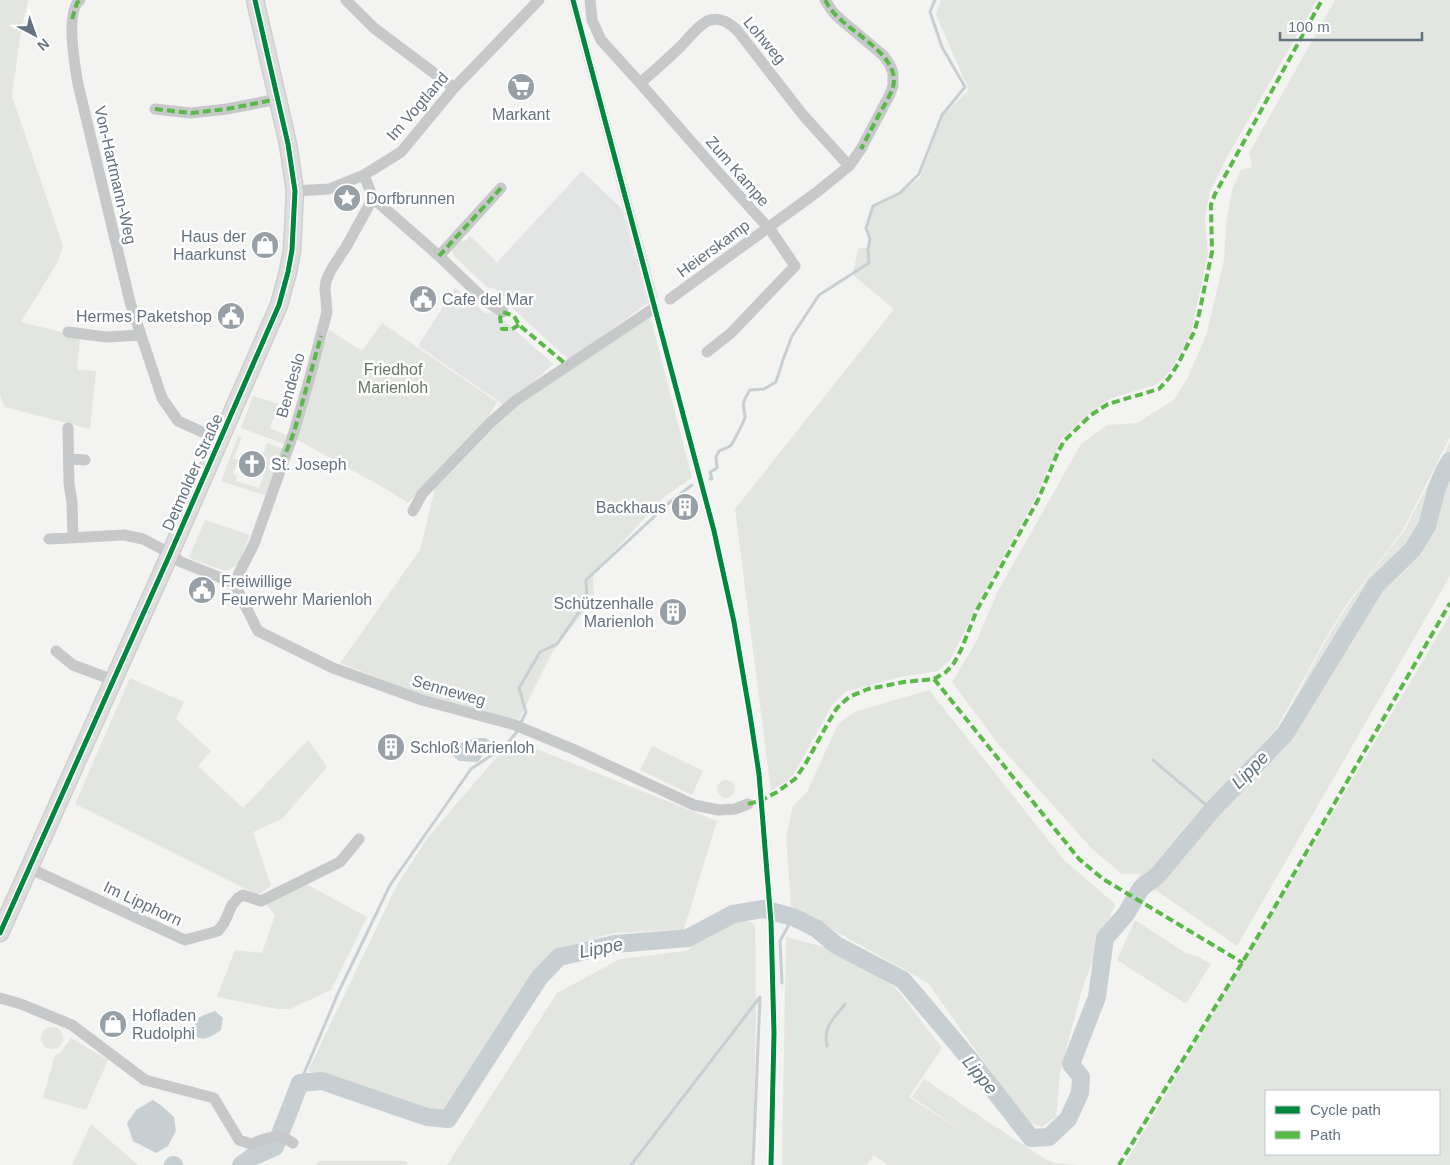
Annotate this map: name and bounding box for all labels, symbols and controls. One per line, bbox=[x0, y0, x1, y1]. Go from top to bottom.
north arrow bbox=[10, 10, 60, 60]
scale bar bbox=[1280, 10, 1422, 42]
street label: Lohweg bbox=[740, 13, 789, 67]
text: 100 m bbox=[1288, 18, 1330, 35]
text: N bbox=[34, 35, 53, 54]
street label: Im Vogtland bbox=[383, 69, 452, 144]
supermarket icon: Markant bbox=[506, 72, 536, 102]
street label: Von-Hartmann-Weg bbox=[91, 104, 140, 246]
place label: Markant bbox=[492, 106, 550, 123]
street label: Zum Kampe bbox=[703, 133, 773, 210]
place icon: Dorfbrunnen bbox=[332, 183, 362, 213]
place label: Dorfbrunnen bbox=[366, 190, 455, 207]
street label: Heierskamp bbox=[674, 216, 753, 280]
place label: Haus der Haarkunst bbox=[173, 228, 247, 263]
shop icon: Haus der Haarkunst bbox=[250, 230, 280, 260]
public building icon: Cafe del Mar bbox=[408, 284, 438, 314]
place label: Cafe del Mar bbox=[442, 291, 534, 308]
public building icon: Hermes Paketshop bbox=[216, 301, 246, 331]
place label: Hermes Paketshop bbox=[76, 308, 212, 325]
street label: Bendeslo bbox=[273, 351, 308, 420]
park label: Friedhof Marienloh bbox=[358, 361, 428, 396]
street label: Detmolder Straße bbox=[159, 411, 226, 533]
church icon: St. Joseph bbox=[237, 449, 267, 479]
place label: St. Joseph bbox=[271, 456, 347, 473]
building icon: Backhaus bbox=[670, 492, 700, 522]
place label: Backhaus bbox=[596, 499, 666, 516]
place label: Freiwillige Feuerwehr Marienloh bbox=[221, 573, 372, 608]
public building icon: Freiwillige Feuerwehr Marienloh bbox=[187, 575, 217, 605]
place label: Schützenhalle Marienloh bbox=[553, 595, 654, 630]
building icon: Schützenhalle Marienloh bbox=[658, 597, 688, 627]
street label: Senneweg bbox=[410, 672, 488, 709]
building icon: Schloß Marienloh bbox=[376, 732, 406, 762]
place label: Schloß Marienloh bbox=[410, 739, 535, 756]
water label: Lippe bbox=[1228, 747, 1272, 793]
street label: Im Lipphorn bbox=[101, 878, 185, 929]
water label: Lippe bbox=[577, 934, 625, 962]
place label: Hofladen Rudolphi bbox=[132, 1007, 196, 1042]
shop icon: Hofladen Rudolphi bbox=[98, 1009, 128, 1039]
water label: Lippe bbox=[958, 1052, 1002, 1098]
legend bbox=[1265, 1090, 1440, 1155]
text: Cycle path bbox=[1310, 1101, 1381, 1118]
text: Path bbox=[1310, 1126, 1341, 1143]

